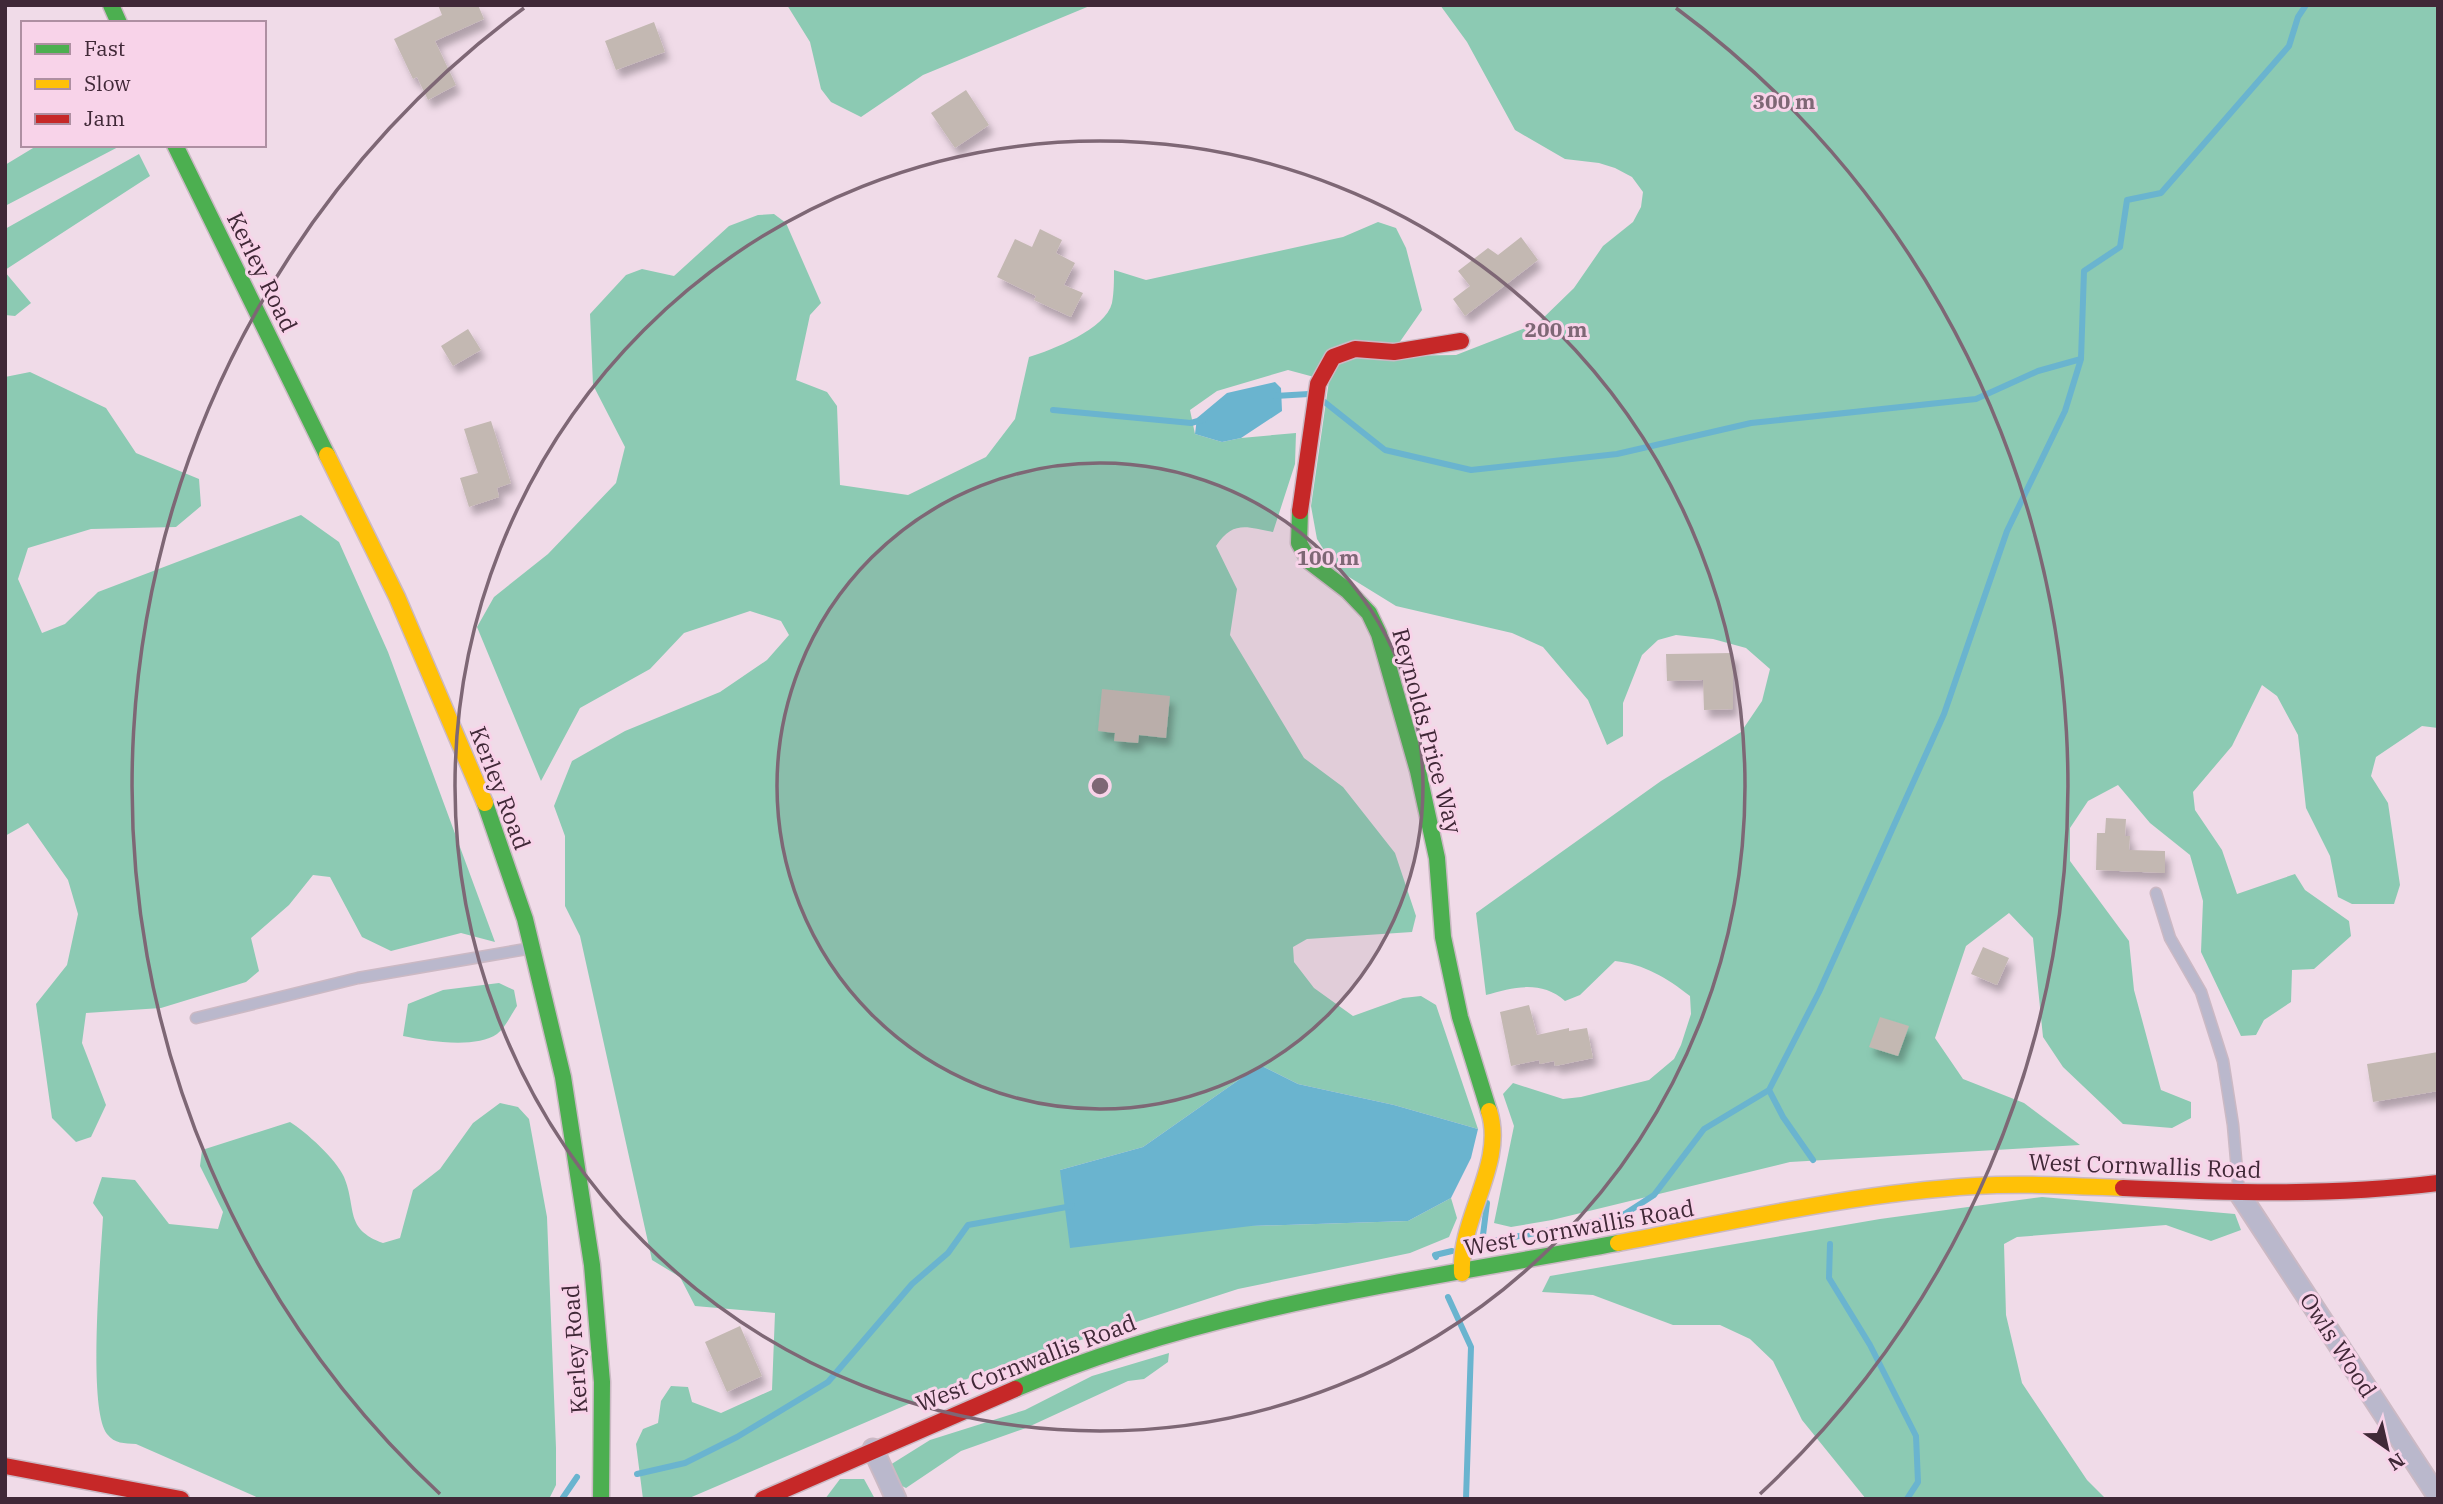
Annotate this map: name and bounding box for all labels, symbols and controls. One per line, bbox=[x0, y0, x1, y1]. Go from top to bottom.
legend bbox=[21, 21, 266, 147]
text: Fast bbox=[84, 34, 125, 62]
text: Slow bbox=[84, 69, 131, 97]
text: 300 m bbox=[1752, 87, 1816, 115]
text: Jam bbox=[84, 104, 125, 132]
street label: Kerley Road bbox=[221, 207, 305, 336]
text: 200 m bbox=[1524, 315, 1588, 343]
text: 100 m bbox=[1296, 543, 1360, 571]
street label: Reynolds Price Way bbox=[1386, 625, 1470, 837]
street label: Kerley Road bbox=[464, 722, 538, 854]
centre of rings bbox=[1088, 774, 1112, 798]
street label: West Cornwallis Road bbox=[2028, 1146, 2262, 1184]
street label: West Cornwallis Road bbox=[1461, 1192, 1696, 1262]
street label: Kerley Road bbox=[555, 1283, 593, 1415]
street label: Owls Wood bbox=[2294, 1286, 2384, 1403]
street label: West Cornwallis Road bbox=[911, 1306, 1140, 1418]
north arrow bbox=[2352, 1413, 2422, 1483]
text: N bbox=[2384, 1448, 2409, 1476]

